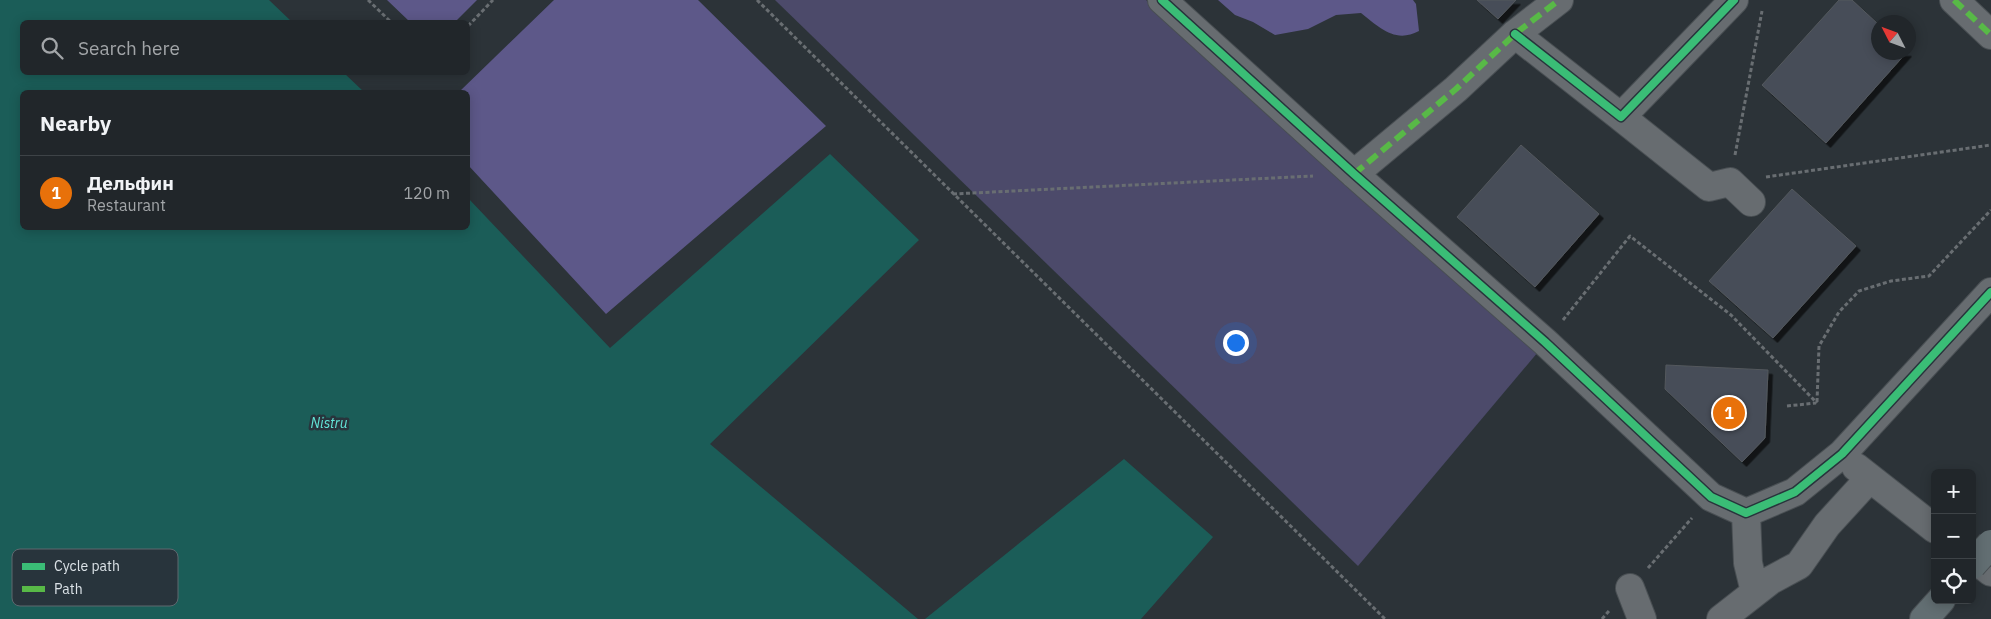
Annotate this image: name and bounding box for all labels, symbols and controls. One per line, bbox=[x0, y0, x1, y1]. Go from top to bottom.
north arrow bbox=[1871, 15, 1916, 60]
search box bbox=[20, 20, 470, 75]
icon: search bbox=[38, 34, 66, 62]
text: Search here bbox=[78, 36, 180, 60]
text: Nearby bbox=[40, 109, 111, 137]
text: Дельфин bbox=[87, 171, 174, 195]
text: 1 bbox=[51, 183, 61, 203]
text: 120 m bbox=[403, 183, 450, 203]
text: Restaurant bbox=[87, 195, 166, 215]
your location bbox=[1223, 330, 1249, 356]
pin: 1 bbox=[1713, 394, 1745, 432]
water label: Nistru bbox=[310, 414, 348, 432]
map controls bbox=[1931, 469, 1976, 604]
button: + bbox=[1931, 469, 1976, 514]
button: − bbox=[1931, 514, 1976, 559]
legend bbox=[12, 549, 178, 606]
text: Cycle path bbox=[54, 557, 120, 575]
button: locate bbox=[1931, 559, 1976, 604]
text: Path bbox=[54, 580, 83, 598]

